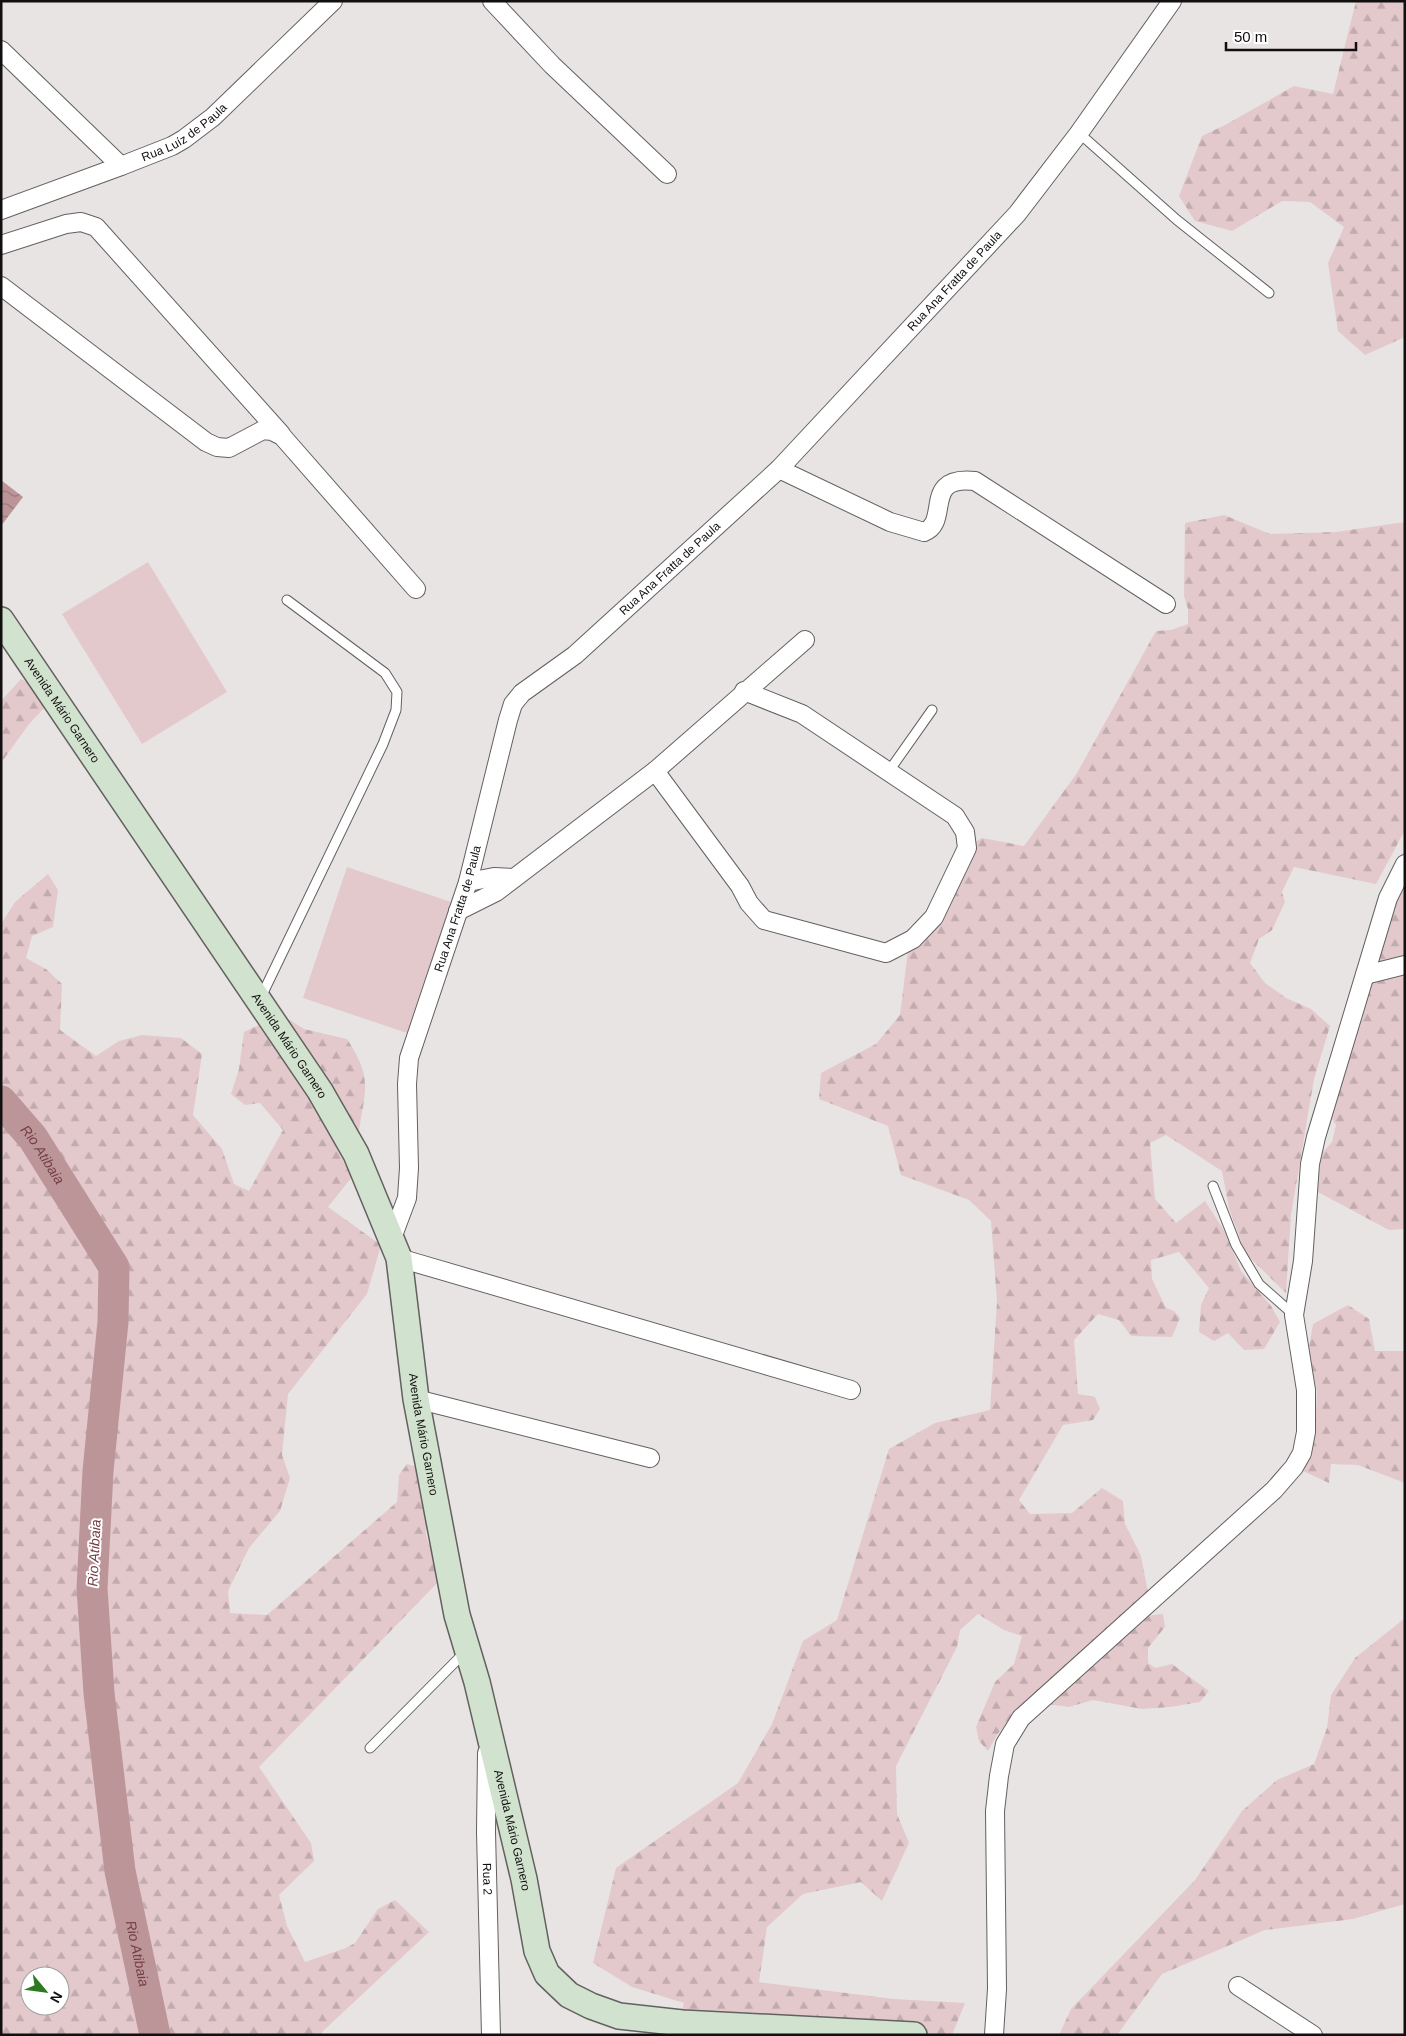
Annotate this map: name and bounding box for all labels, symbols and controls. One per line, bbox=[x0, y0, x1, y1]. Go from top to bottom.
scale bar bbox=[1226, 20, 1356, 52]
text: 50 m bbox=[1234, 28, 1267, 45]
street label: Rua Luíz de Paula bbox=[140, 100, 230, 164]
street label: Rua Ana Fratta de Paula bbox=[905, 228, 1005, 334]
street label: Rua Ana Fratta de Paula bbox=[617, 519, 724, 618]
street label: Avenida Mário Garnero bbox=[22, 655, 103, 766]
street label: Rua Ana Fratta de Paula bbox=[431, 844, 484, 974]
street label: Avenida Mário Garnero bbox=[249, 990, 330, 1101]
water label: Rio Atibaia bbox=[17, 1122, 68, 1187]
street label: Avenida Mário Garnero bbox=[406, 1372, 441, 1497]
water label: Rio Atibaia bbox=[84, 1519, 104, 1587]
street label: Avenida Mário Garnero bbox=[491, 1768, 533, 1892]
street label: Rua 2 bbox=[480, 1863, 495, 1895]
water label: Rio Atibaia bbox=[123, 1919, 152, 1988]
north arrow bbox=[20, 1966, 70, 2016]
text: N bbox=[47, 1989, 66, 2006]

